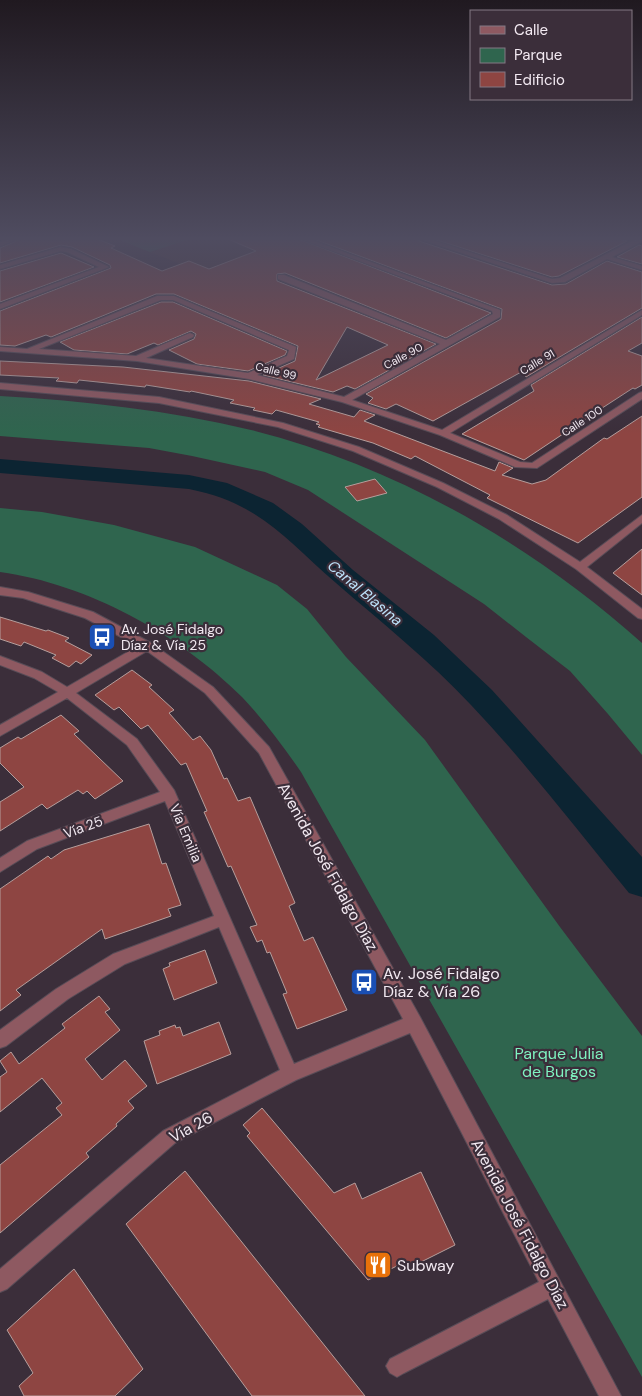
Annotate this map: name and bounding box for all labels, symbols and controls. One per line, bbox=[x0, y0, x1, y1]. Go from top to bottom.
legend bbox=[470, 10, 632, 100]
text: Calle bbox=[514, 20, 548, 40]
text: Parque bbox=[514, 45, 562, 65]
text: Edificio bbox=[514, 70, 565, 90]
street label: Calle 90 bbox=[381, 340, 425, 372]
street label: Calle 91 bbox=[517, 346, 557, 378]
street label: Calle 99 bbox=[254, 359, 298, 383]
street label: Calle 100 bbox=[559, 402, 605, 440]
water label: Canal Blasina bbox=[323, 556, 407, 630]
place label: Av. José Fidalgo Díaz & Vía 25 bbox=[121, 620, 223, 654]
bus stop icon: Av. José Fidalgo Díaz & Vía 25 bbox=[87, 622, 117, 652]
street label: Avenida José Fidalgo Díaz bbox=[273, 779, 383, 955]
street label: Vía Emilia bbox=[166, 801, 206, 865]
street label: Vía 25 bbox=[61, 812, 105, 842]
place label: Av. José Fidalgo Díaz & Vía 26 bbox=[383, 963, 500, 1002]
bus stop icon: Av. José Fidalgo Díaz & Vía 26 bbox=[349, 967, 379, 997]
park label: Parque Julia de Burgos bbox=[514, 1043, 604, 1082]
street label: Vía 26 bbox=[166, 1107, 216, 1147]
street label: Avenida José Fidalgo Díaz bbox=[466, 1135, 574, 1313]
restaurant icon: Subway bbox=[363, 1250, 393, 1280]
place label: Subway bbox=[397, 1255, 455, 1276]

